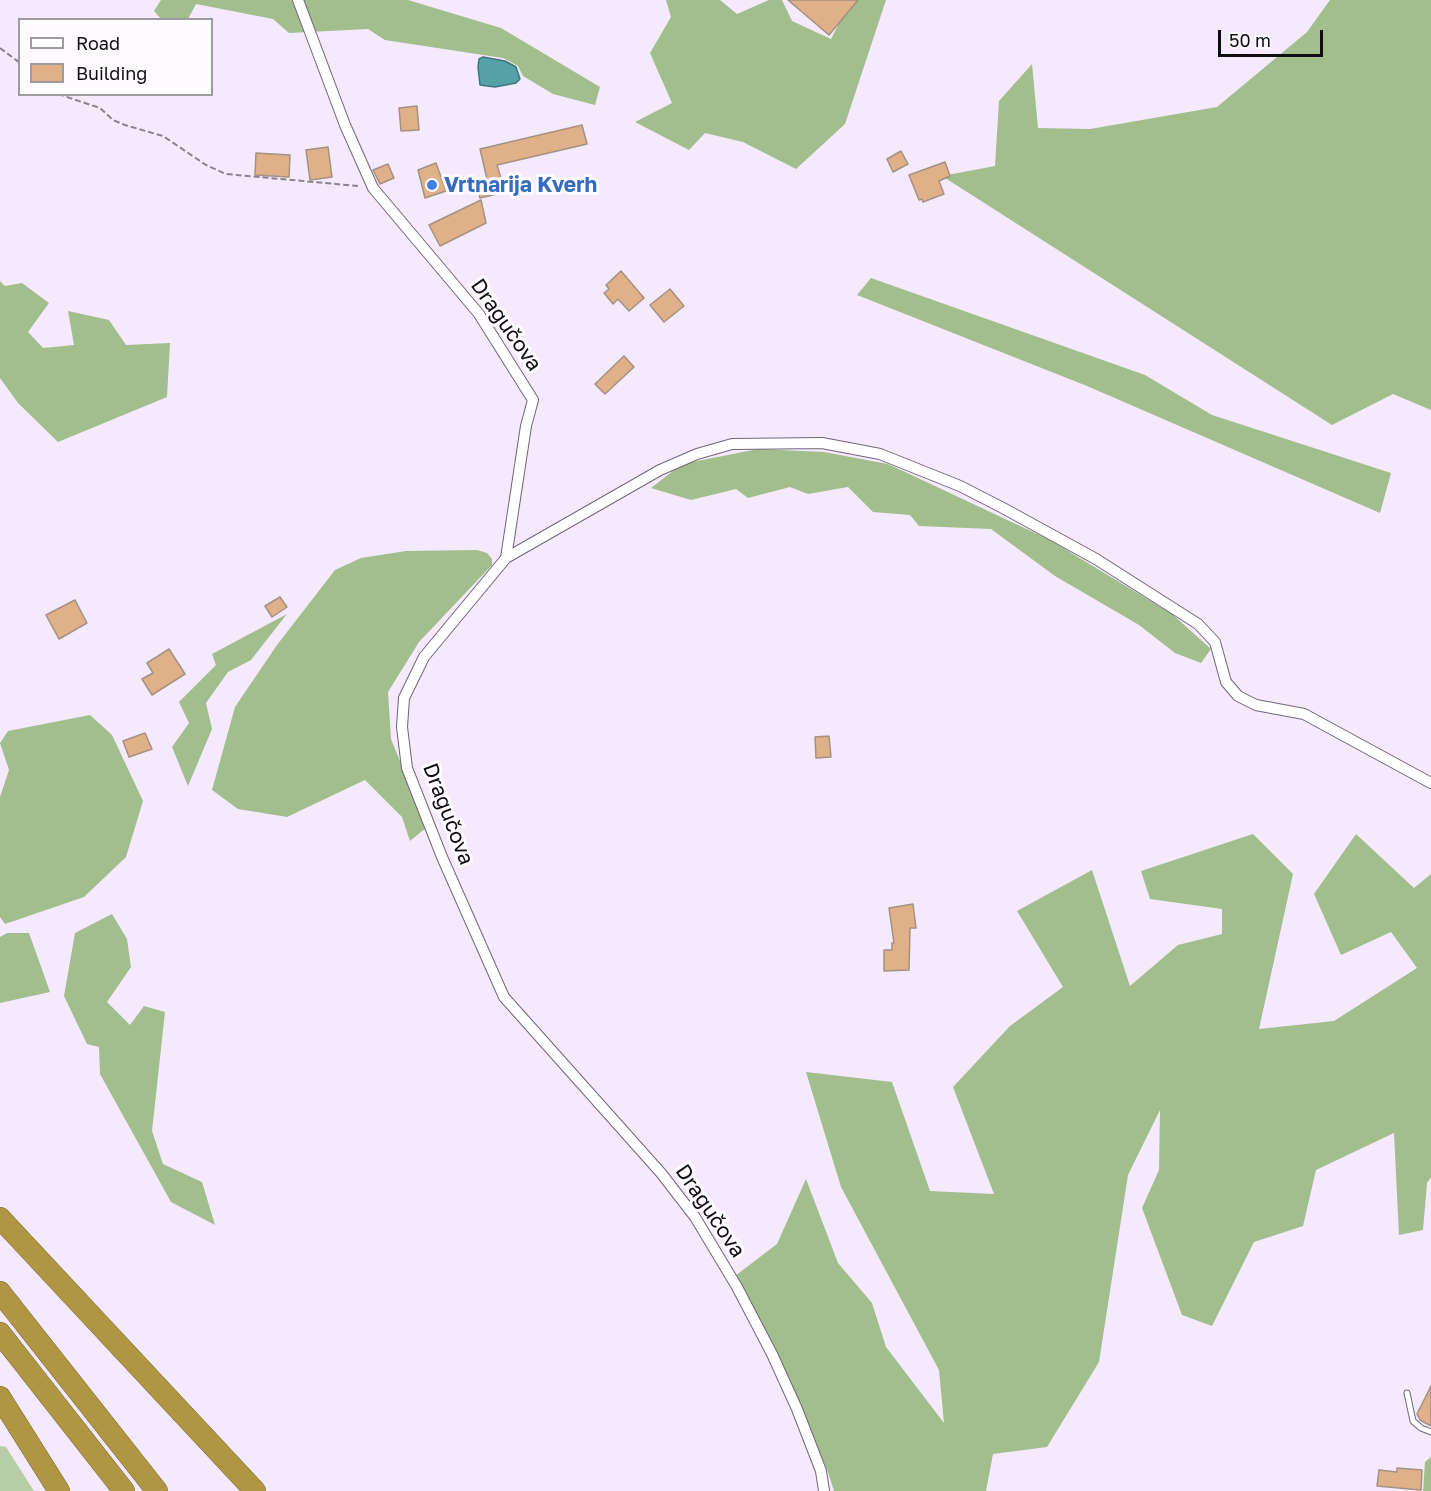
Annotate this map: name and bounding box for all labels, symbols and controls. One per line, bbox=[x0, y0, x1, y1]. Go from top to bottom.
legend bbox=[18, 18, 213, 96]
scale bar bbox=[1221, 18, 1326, 56]
text: 50 m bbox=[1229, 29, 1271, 51]
text: Road bbox=[76, 32, 120, 54]
text: Building bbox=[76, 62, 147, 84]
place label: Vrtnarija Kverh bbox=[444, 172, 597, 198]
marker: Vrtnarija Kverh bbox=[425, 178, 439, 192]
street label: Dragučova bbox=[465, 274, 547, 376]
street label: Dragučova bbox=[417, 760, 479, 868]
street label: Dragučova bbox=[670, 1160, 750, 1262]

